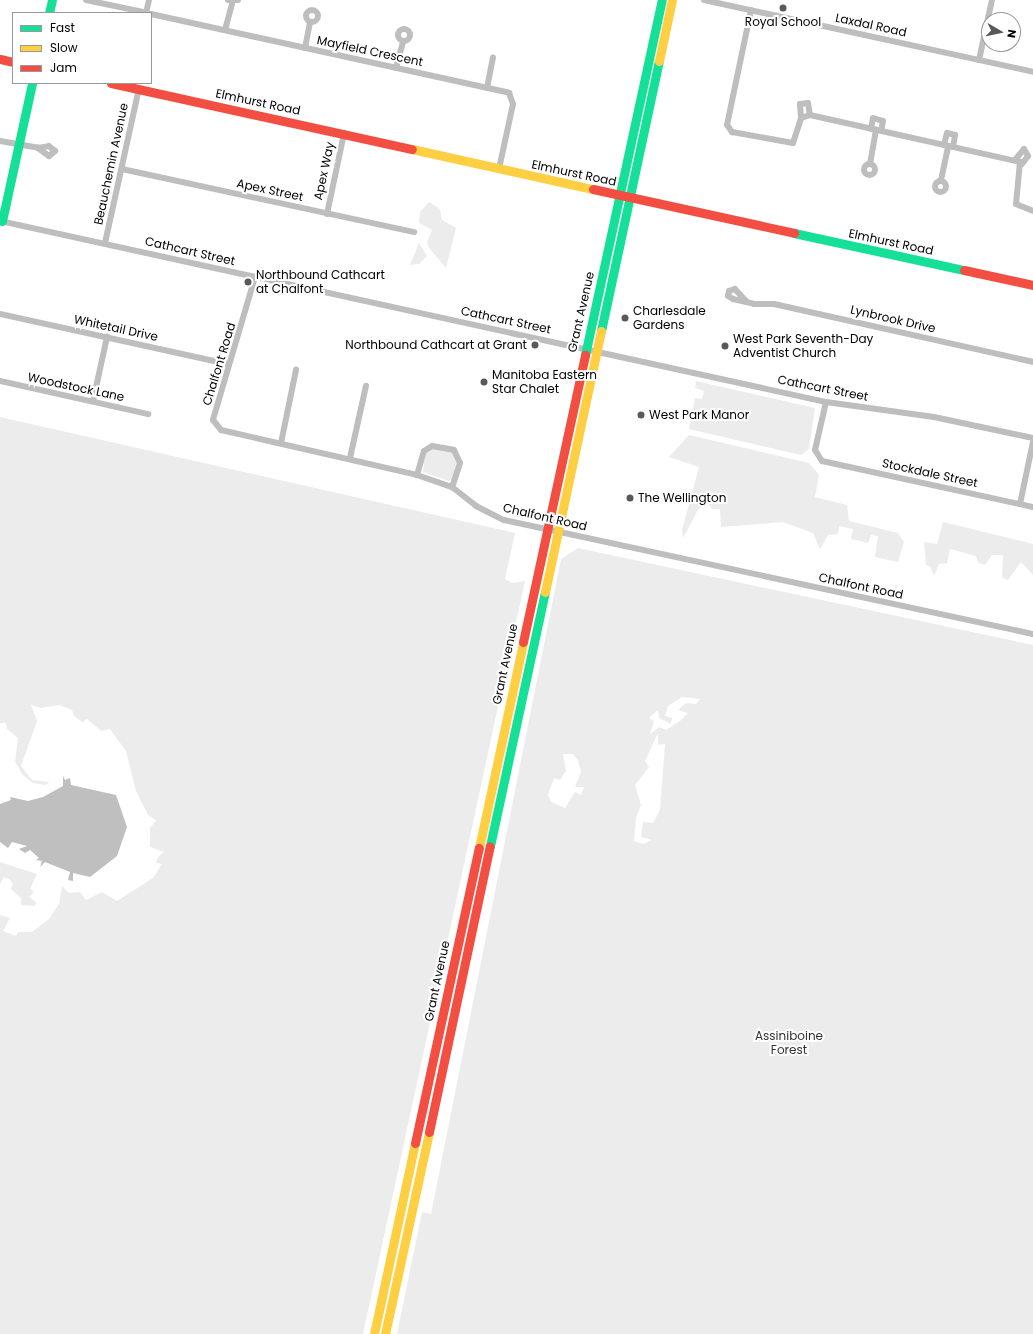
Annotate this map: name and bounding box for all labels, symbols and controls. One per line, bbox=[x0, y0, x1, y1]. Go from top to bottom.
marker: Royal School bbox=[778, 3, 788, 13]
street label: Laxdal Road bbox=[834, 10, 908, 40]
legend bbox=[12, 12, 152, 84]
north arrow bbox=[981, 12, 1021, 52]
place label: Royal School bbox=[745, 15, 821, 29]
text: Fast bbox=[50, 19, 75, 36]
text: N bbox=[1003, 28, 1020, 39]
street label: Mayfield Crescent bbox=[316, 33, 424, 69]
text: Slow bbox=[50, 39, 78, 56]
text: Jam bbox=[50, 59, 77, 76]
street label: Elmhurst Road bbox=[214, 86, 302, 118]
street label: Beauchemin Avenue bbox=[91, 102, 131, 226]
street label: Apex Way bbox=[311, 141, 337, 201]
street label: Elmhurst Road bbox=[530, 157, 618, 189]
street label: Apex Street bbox=[235, 176, 305, 204]
street label: Elmhurst Road bbox=[847, 226, 935, 258]
street label: Cathcart Street bbox=[144, 234, 236, 268]
place label: Northbound Cathcart at Chalfont bbox=[256, 268, 385, 296]
street label: Grant Avenue bbox=[565, 270, 597, 354]
marker: Northbound Cathcart at Chalfont bbox=[243, 277, 253, 287]
street label: Lynbrook Drive bbox=[849, 302, 937, 336]
street label: Cathcart Street bbox=[460, 303, 552, 337]
place label: Charlesdale Gardens bbox=[633, 304, 706, 332]
street label: Whitetail Drive bbox=[73, 312, 159, 344]
marker: Charlesdale Gardens bbox=[620, 313, 630, 323]
street label: Chalfont Road bbox=[200, 321, 238, 407]
place label: West Park Seventh-Day Adventist Church bbox=[733, 332, 873, 360]
place label: Northbound Cathcart at Grant bbox=[345, 338, 527, 352]
marker: Northbound Cathcart at Grant bbox=[530, 340, 540, 350]
marker: West Park Seventh-Day Adventist Church bbox=[720, 341, 730, 351]
place label: Manitoba Eastern Star Chalet bbox=[492, 368, 597, 396]
street label: Woodstock Lane bbox=[26, 370, 126, 404]
street label: Cathcart Street bbox=[776, 372, 870, 404]
marker: Manitoba Eastern Star Chalet bbox=[479, 377, 489, 387]
place label: West Park Manor bbox=[649, 408, 749, 422]
marker: West Park Manor bbox=[636, 410, 646, 420]
street label: Stockdale Street bbox=[881, 456, 979, 490]
place label: The Wellington bbox=[638, 491, 726, 505]
marker: The Wellington bbox=[625, 493, 635, 503]
street label: Chalfont Road bbox=[501, 500, 589, 534]
street label: Chalfont Road bbox=[817, 570, 905, 602]
street label: Grant Avenue bbox=[489, 622, 521, 706]
street label: Grant Avenue bbox=[421, 939, 453, 1023]
park label: Assiniboine Forest bbox=[755, 1029, 823, 1057]

